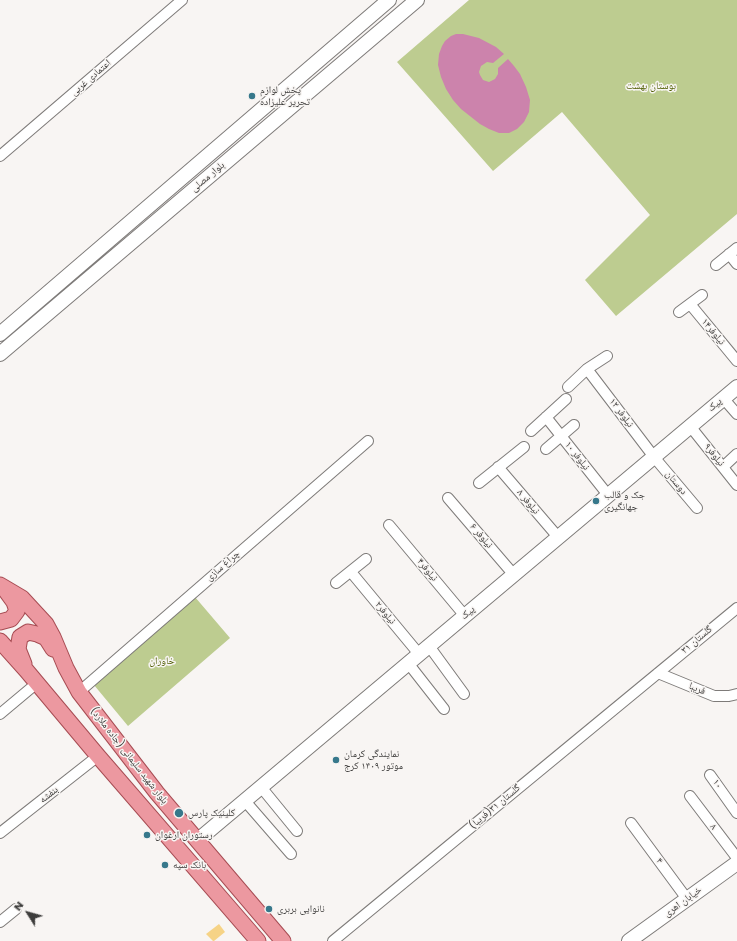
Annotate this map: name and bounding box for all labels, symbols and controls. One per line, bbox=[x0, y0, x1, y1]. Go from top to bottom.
street label: اعتمادی غربی bbox=[68, 57, 114, 99]
park label: بوستان بهشت bbox=[626, 80, 676, 92]
place label: پخش لوازم تحریر علیزاده bbox=[260, 84, 310, 108]
marker: پخش لوازم تحریر علیزاده bbox=[247, 91, 257, 101]
street label: بلوار مصلی bbox=[189, 159, 227, 195]
street label: نیلوفر۱۴ bbox=[699, 316, 727, 348]
street label: نیلوفر ۱۲ bbox=[606, 396, 636, 430]
street label: پیک bbox=[705, 396, 725, 414]
street label: نیلوفر ۱۰ bbox=[562, 439, 592, 473]
street label: نیلوفر۹ bbox=[701, 441, 727, 469]
street label: دوستان bbox=[663, 469, 689, 497]
street label: نیلوفر ۸ bbox=[514, 487, 542, 517]
place label: جک و قالب جهانگیری bbox=[604, 489, 645, 512]
marker: جک و قالب جهانگیری bbox=[591, 496, 601, 506]
street label: نیلوفر ۶ bbox=[467, 521, 495, 551]
street label: چراغ سازی bbox=[204, 548, 242, 584]
street label: نیلوفر۴ bbox=[414, 556, 440, 584]
street label: نیلوفر۲ bbox=[372, 599, 398, 627]
street label: پیک bbox=[458, 604, 478, 622]
street label: گلستان ۳۱ bbox=[679, 624, 715, 656]
park label: خاوران bbox=[149, 655, 175, 667]
street label: فریبا bbox=[687, 680, 707, 698]
street label: بلوار شهید سلیمانی (جاده ملارد) bbox=[88, 705, 170, 807]
place label: نمایندگی کرمان موتور ۱۴۰۹ کرج bbox=[344, 748, 403, 772]
marker: نمایندگی کرمان موتور ۱۴۰۹ کرج bbox=[331, 755, 341, 765]
street label: ۱۰ bbox=[710, 777, 724, 791]
street label: گلستان ۳۱(فریبا) bbox=[467, 782, 523, 832]
street label: بنفشه bbox=[37, 784, 61, 806]
marker: کلینیک پارس bbox=[173, 807, 185, 819]
place label: کلینیک پارس bbox=[188, 807, 235, 819]
street label: ۸ bbox=[707, 822, 719, 832]
place label: رستوران ارغوان bbox=[155, 829, 213, 841]
marker: رستوران ارغوان bbox=[142, 830, 152, 840]
street label: ۴ bbox=[653, 856, 665, 866]
place label: بانک سپه bbox=[173, 859, 206, 871]
marker: بانک سپه bbox=[160, 860, 170, 870]
street label: خیابان اهری bbox=[662, 884, 704, 920]
north arrow bbox=[8, 893, 48, 933]
text: N bbox=[10, 898, 27, 914]
place label: نانوایی بربری bbox=[277, 903, 325, 915]
marker: نانوایی بربری bbox=[264, 904, 274, 914]

